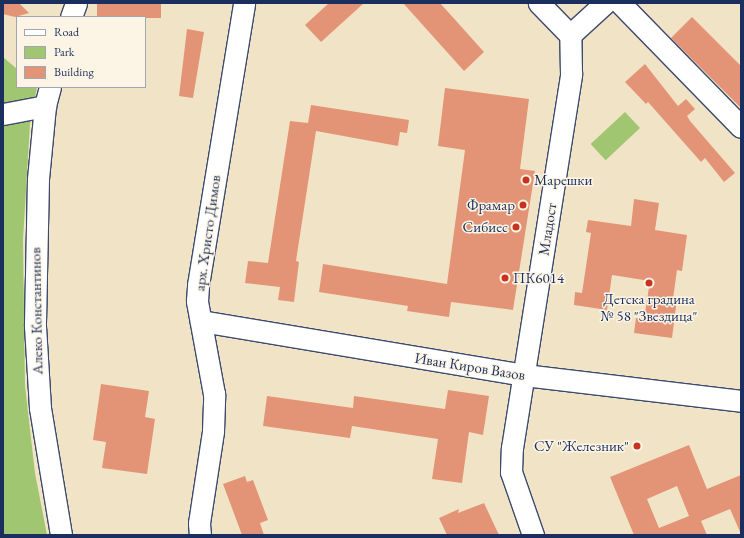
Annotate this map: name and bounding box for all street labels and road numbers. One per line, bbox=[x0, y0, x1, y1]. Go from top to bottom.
street label: арх. Христо Димов bbox=[190, 174, 224, 292]
street label: Младост bbox=[534, 201, 560, 257]
street label: Алеко Константинов bbox=[26, 247, 46, 375]
street label: Иван Киров Вазов bbox=[413, 348, 527, 384]

